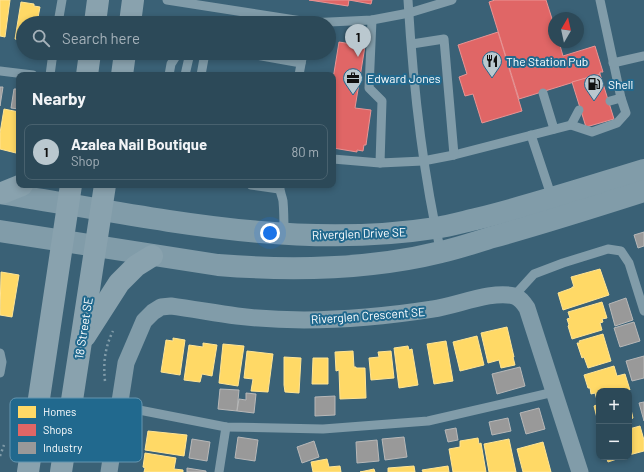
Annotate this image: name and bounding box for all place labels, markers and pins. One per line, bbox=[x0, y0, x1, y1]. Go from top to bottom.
pin: 1 bbox=[345, 24, 371, 57]
restaurant icon: The Station Pub bbox=[481, 50, 503, 78]
place label: The Station Pub bbox=[506, 54, 588, 68]
office icon: Edward Jones bbox=[342, 67, 364, 95]
place label: Edward Jones bbox=[367, 71, 441, 85]
fuel station icon: Shell bbox=[583, 73, 605, 101]
place label: Shell bbox=[608, 77, 633, 91]

